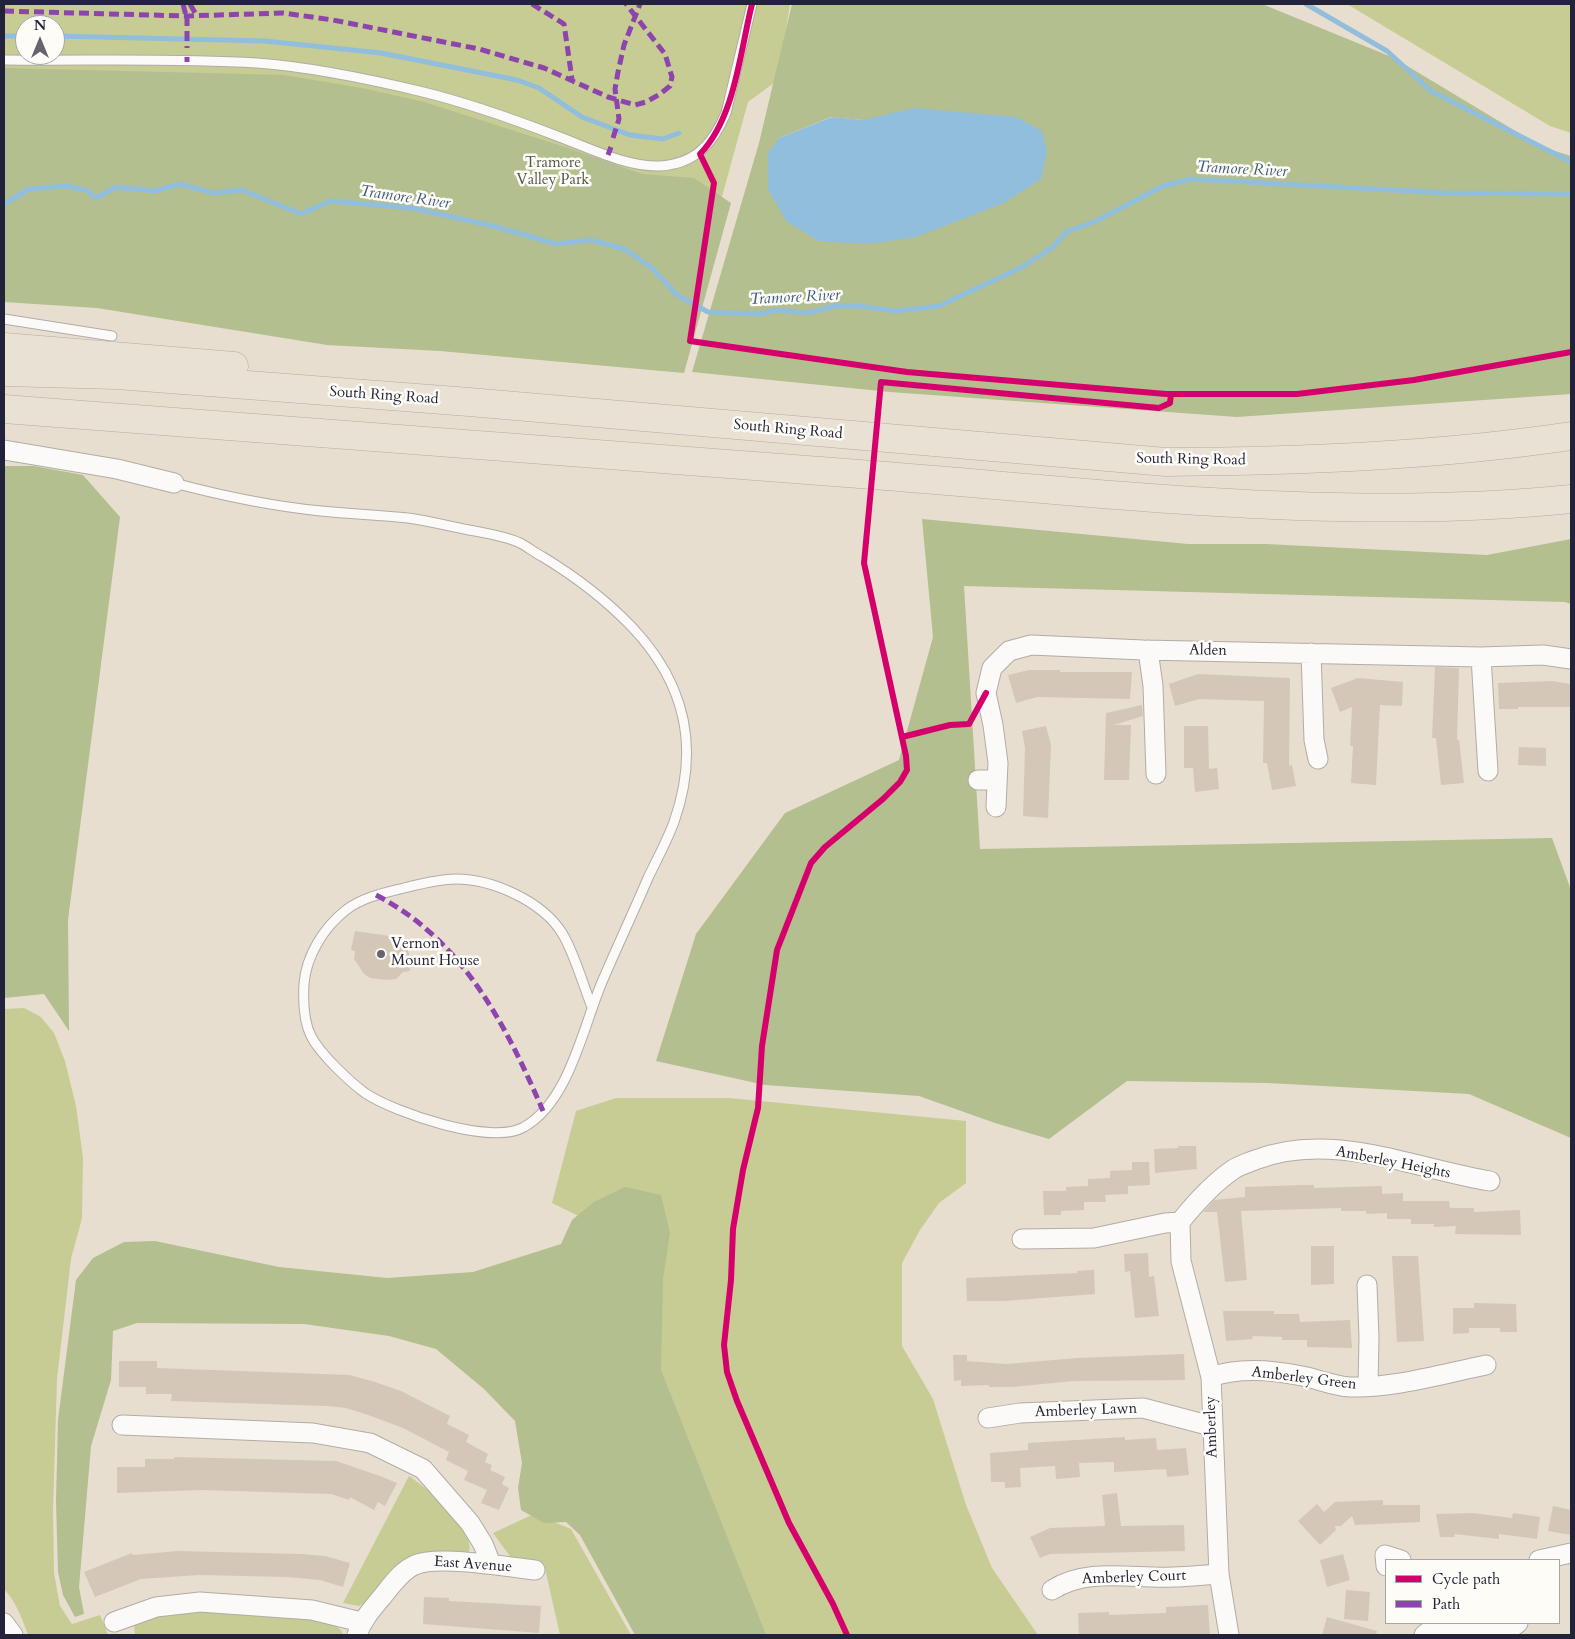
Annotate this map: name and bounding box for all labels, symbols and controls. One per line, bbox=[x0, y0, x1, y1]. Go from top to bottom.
north arrow bbox=[15, 15, 65, 65]
text: N bbox=[34, 16, 46, 35]
park label: Tramore Valley Park bbox=[517, 155, 589, 190]
water label: Tramore River bbox=[1196, 158, 1288, 182]
water label: Tramore River bbox=[359, 182, 451, 214]
water label: Tramore River bbox=[749, 286, 841, 310]
street label: South Ring Road bbox=[329, 383, 439, 409]
street label: South Ring Road bbox=[733, 416, 843, 444]
street label: South Ring Road bbox=[1136, 450, 1246, 470]
street label: Alden bbox=[1189, 642, 1227, 660]
place label: Vernon Mount House bbox=[391, 936, 479, 971]
marker: Vernon Mount House bbox=[375, 948, 387, 960]
street label: Amberley Heights bbox=[1334, 1143, 1452, 1183]
street label: Amberley Green bbox=[1250, 1364, 1358, 1394]
street label: Amberley bbox=[1202, 1396, 1222, 1458]
street label: Amberley Lawn bbox=[1035, 1400, 1137, 1422]
street label: East Avenue bbox=[433, 1553, 513, 1577]
legend bbox=[1385, 1559, 1560, 1624]
street label: Amberley Court bbox=[1082, 1567, 1186, 1589]
text: Cycle path bbox=[1432, 1569, 1500, 1589]
text: Path bbox=[1432, 1594, 1460, 1614]

